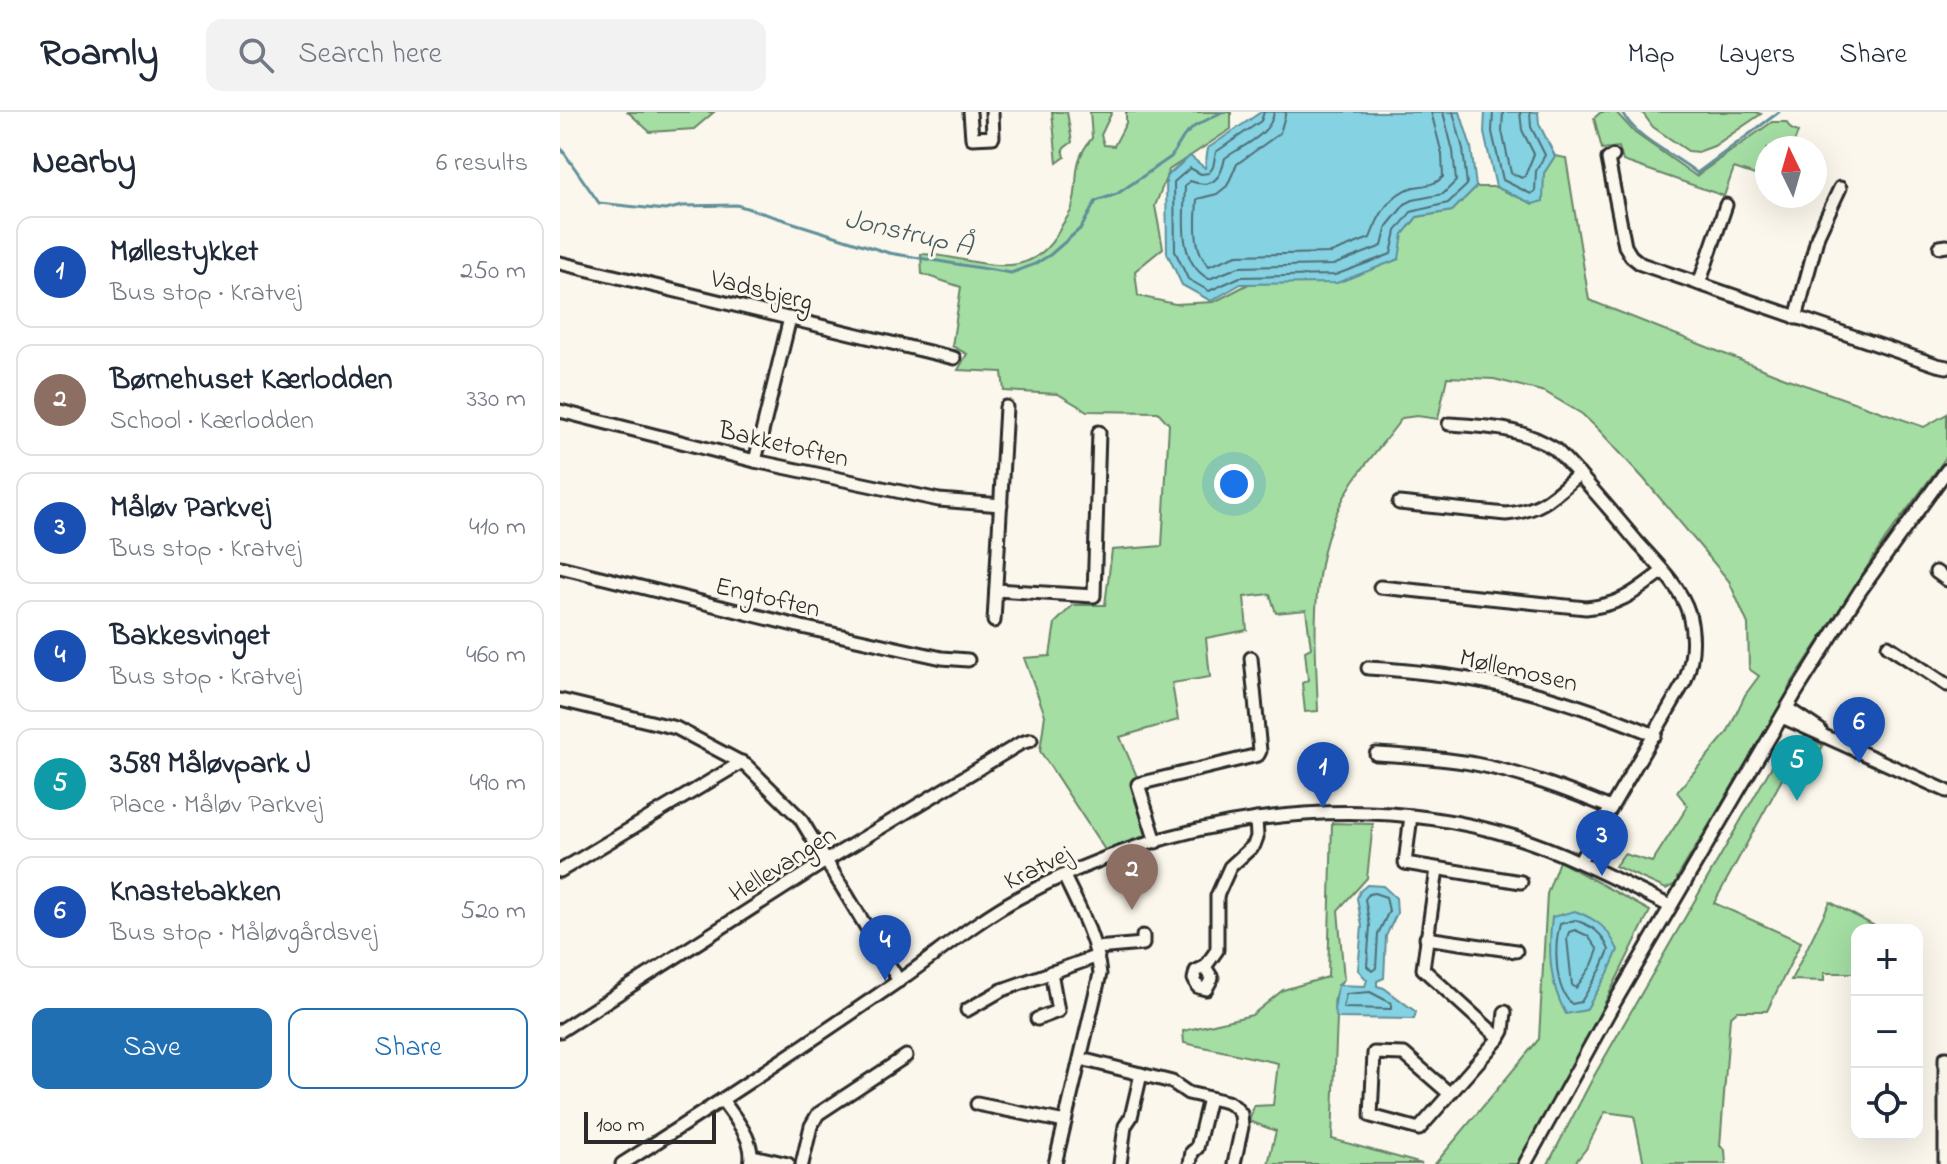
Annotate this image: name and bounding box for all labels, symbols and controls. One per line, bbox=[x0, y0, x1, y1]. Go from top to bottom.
search box bbox=[206, 19, 766, 91]
text: Roamly bbox=[40, 27, 158, 83]
icon: search bbox=[234, 33, 278, 77]
text: Search here bbox=[298, 33, 442, 77]
text: Map bbox=[1627, 35, 1675, 76]
text: Layers bbox=[1719, 35, 1795, 76]
text: Share bbox=[1839, 35, 1907, 76]
north arrow bbox=[1755, 136, 1827, 208]
text: Nearby bbox=[32, 139, 136, 189]
text: 6 results bbox=[436, 145, 528, 183]
water label: Jonstrup Å bbox=[840, 200, 978, 269]
text: Møllestykket bbox=[110, 231, 258, 275]
text: 1 bbox=[56, 253, 64, 291]
text: 250 m bbox=[460, 253, 526, 291]
street label: Vadsbjerg bbox=[705, 261, 816, 323]
text: Bus stop · Kratvej bbox=[110, 275, 301, 313]
text: Børnehuset Kærlodden bbox=[110, 359, 393, 403]
text: 2 bbox=[54, 381, 66, 419]
text: 330 m bbox=[467, 381, 526, 419]
text: School · Kærlodden bbox=[110, 403, 314, 441]
street label: Bakketoften bbox=[714, 412, 852, 479]
your location bbox=[1214, 464, 1254, 504]
text: Måløv Parkvej bbox=[110, 487, 270, 531]
text: 3 bbox=[55, 509, 65, 547]
text: 410 m bbox=[469, 509, 526, 547]
text: Bus stop · Kratvej bbox=[110, 531, 301, 569]
street label: Engtoften bbox=[711, 568, 824, 629]
text: Bakkesvinget bbox=[110, 615, 270, 659]
text: 4 bbox=[55, 637, 65, 675]
text: 460 m bbox=[466, 637, 526, 675]
street label: Møllemosen bbox=[1455, 640, 1581, 704]
text: Bus stop · Kratvej bbox=[110, 659, 301, 697]
pin: 6 bbox=[1833, 697, 1885, 763]
pin: 5 bbox=[1771, 735, 1823, 801]
pin: 1 bbox=[1297, 742, 1349, 808]
text: 3589 Måløvpark J bbox=[110, 743, 311, 787]
text: 5 bbox=[53, 765, 67, 803]
text: 490 m bbox=[470, 765, 526, 803]
text: Place · Måløv Parkvej bbox=[110, 787, 323, 825]
pin: 3 bbox=[1576, 810, 1628, 876]
street label: Hellevangen bbox=[723, 818, 845, 914]
street label: Kratvej bbox=[998, 836, 1079, 901]
pin: 2 bbox=[1106, 844, 1158, 910]
text: Knastebakken bbox=[110, 871, 281, 915]
text: 6 bbox=[54, 893, 66, 931]
text: 520 m bbox=[460, 893, 526, 931]
text: Bus stop · Måløvgårdsvej bbox=[110, 915, 377, 953]
pin: 4 bbox=[859, 915, 911, 981]
map controls bbox=[1851, 924, 1923, 1140]
button: + bbox=[1851, 924, 1923, 996]
button: − bbox=[1851, 996, 1923, 1068]
button: Save bbox=[32, 1008, 272, 1089]
button: Share bbox=[288, 1008, 528, 1089]
button: locate bbox=[1851, 1068, 1923, 1140]
scale bar bbox=[584, 1108, 716, 1144]
text: 100 m bbox=[596, 1110, 645, 1142]

